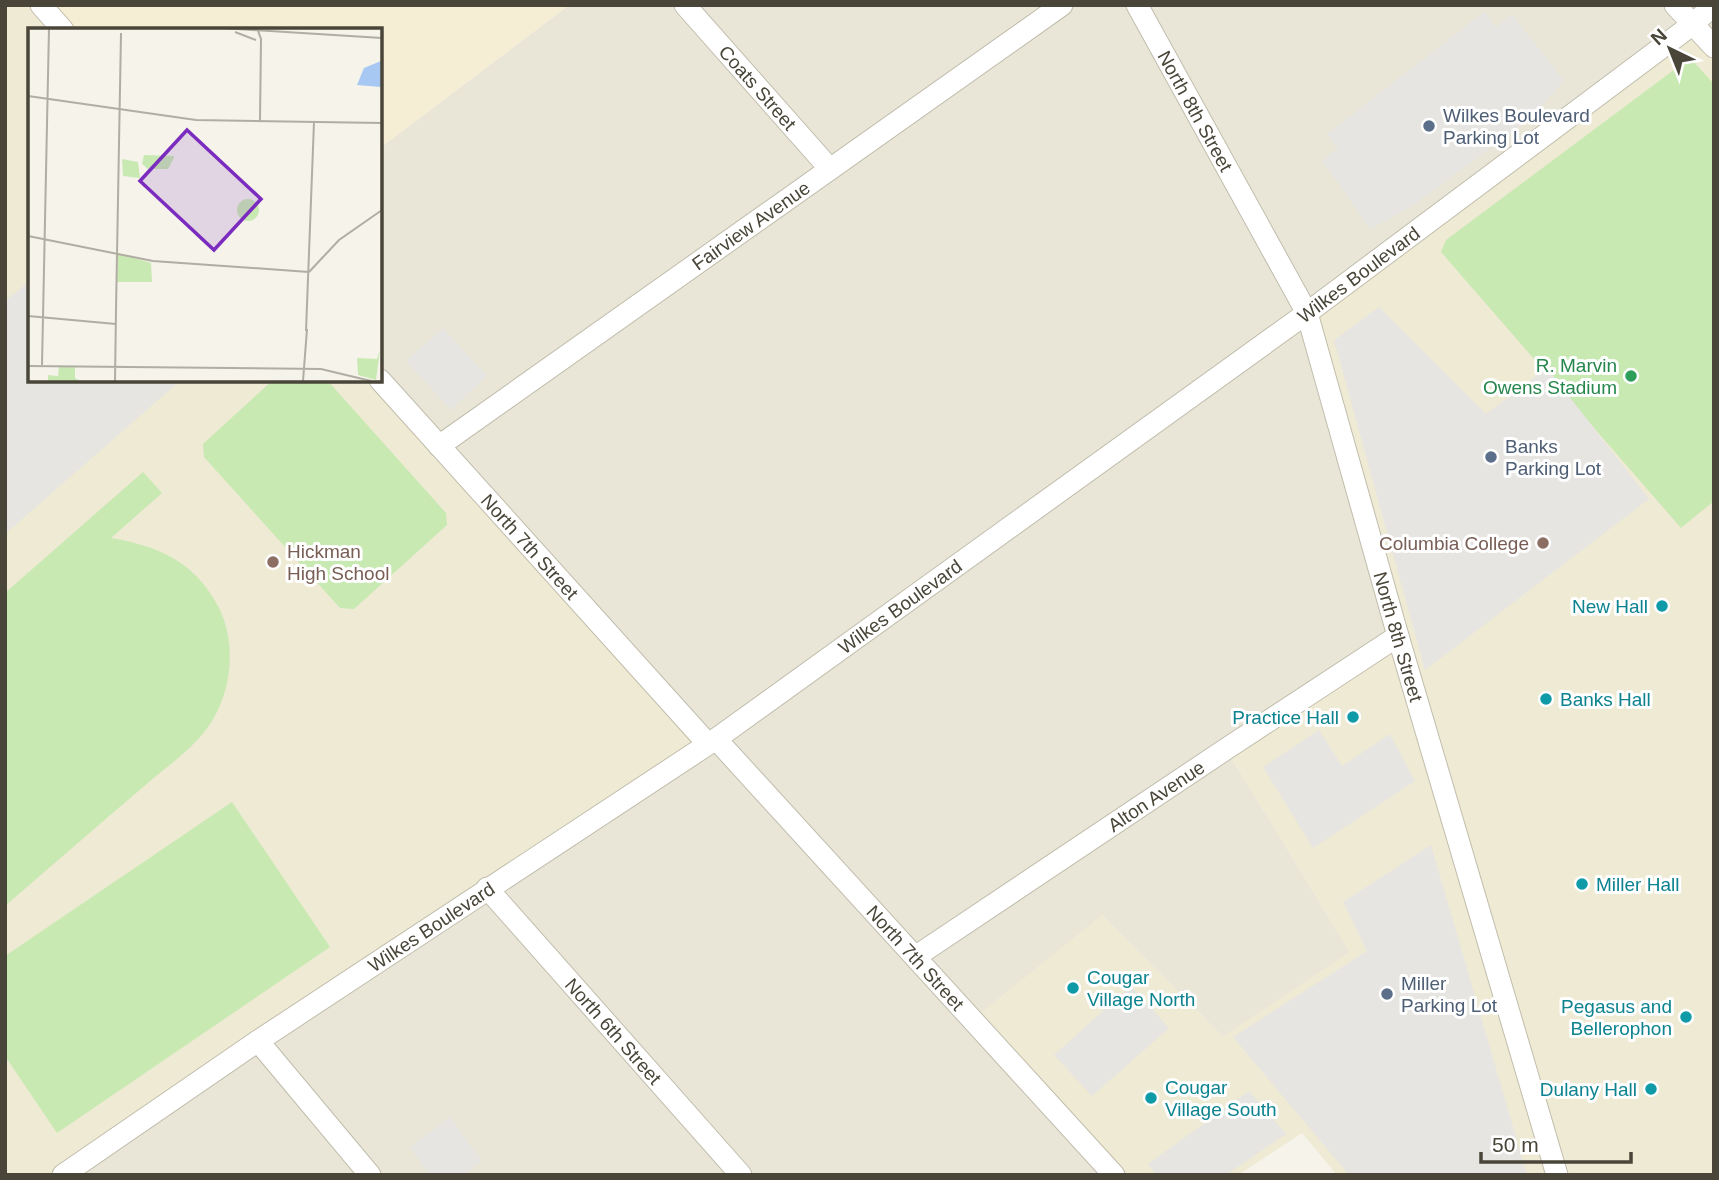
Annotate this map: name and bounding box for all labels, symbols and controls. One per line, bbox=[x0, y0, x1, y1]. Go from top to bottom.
north arrow bbox=[1635, 14, 1705, 84]
text: N bbox=[1647, 25, 1671, 49]
inset map bbox=[28, 28, 382, 382]
street label: Coats Street bbox=[715, 41, 801, 135]
street label: North 8th Street bbox=[1153, 47, 1237, 176]
place label: Wilkes Boulevard Parking Lot bbox=[1443, 105, 1590, 148]
marker: Wilkes Boulevard Parking Lot bbox=[1421, 118, 1437, 134]
street label: Fairview Avenue bbox=[688, 177, 814, 274]
street label: Wilkes Boulevard bbox=[1294, 222, 1424, 327]
place label: R. Marvin Owens Stadium bbox=[1483, 355, 1617, 398]
marker: R. Marvin Owens Stadium bbox=[1623, 368, 1639, 384]
place label: Banks Parking Lot bbox=[1505, 436, 1602, 479]
marker: Banks Parking Lot bbox=[1483, 449, 1499, 465]
street label: North 7th Street bbox=[477, 490, 583, 604]
place label: Columbia College bbox=[1379, 533, 1529, 554]
marker: Columbia College bbox=[1535, 535, 1551, 551]
place label: Hickman High School bbox=[287, 541, 389, 584]
marker: Hickman High School bbox=[265, 554, 281, 570]
street label: Wilkes Boulevard bbox=[835, 555, 966, 658]
street label: North 8th Street bbox=[1369, 569, 1427, 705]
place label: New Hall bbox=[1572, 596, 1648, 617]
marker: New Hall bbox=[1654, 598, 1670, 614]
place label: Banks Hall bbox=[1560, 689, 1651, 710]
marker: Banks Hall bbox=[1538, 691, 1554, 707]
place label: Practice Hall bbox=[1232, 707, 1339, 728]
marker: Practice Hall bbox=[1345, 709, 1361, 725]
street label: Alton Avenue bbox=[1104, 756, 1209, 836]
place label: Miller Hall bbox=[1596, 874, 1679, 895]
marker: Miller Hall bbox=[1574, 876, 1590, 892]
street label: Wilkes Boulevard bbox=[364, 878, 499, 976]
street label: North 7th Street bbox=[862, 901, 969, 1015]
place label: Cougar Village North bbox=[1087, 967, 1195, 1010]
place label: Miller Parking Lot bbox=[1401, 973, 1498, 1016]
street label: North 6th Street bbox=[561, 974, 666, 1089]
marker: Cougar Village North bbox=[1065, 980, 1081, 996]
marker: Miller Parking Lot bbox=[1379, 986, 1395, 1002]
place label: Pegasus and Bellerophon bbox=[1561, 996, 1672, 1039]
marker: Pegasus and Bellerophon bbox=[1678, 1009, 1694, 1025]
place label: Cougar Village South bbox=[1165, 1077, 1277, 1120]
place label: Dulany Hall bbox=[1540, 1079, 1637, 1100]
marker: Dulany Hall bbox=[1643, 1081, 1659, 1097]
marker: Cougar Village South bbox=[1143, 1090, 1159, 1106]
scale bar bbox=[1481, 1120, 1632, 1164]
text: 50 m bbox=[1492, 1133, 1539, 1156]

